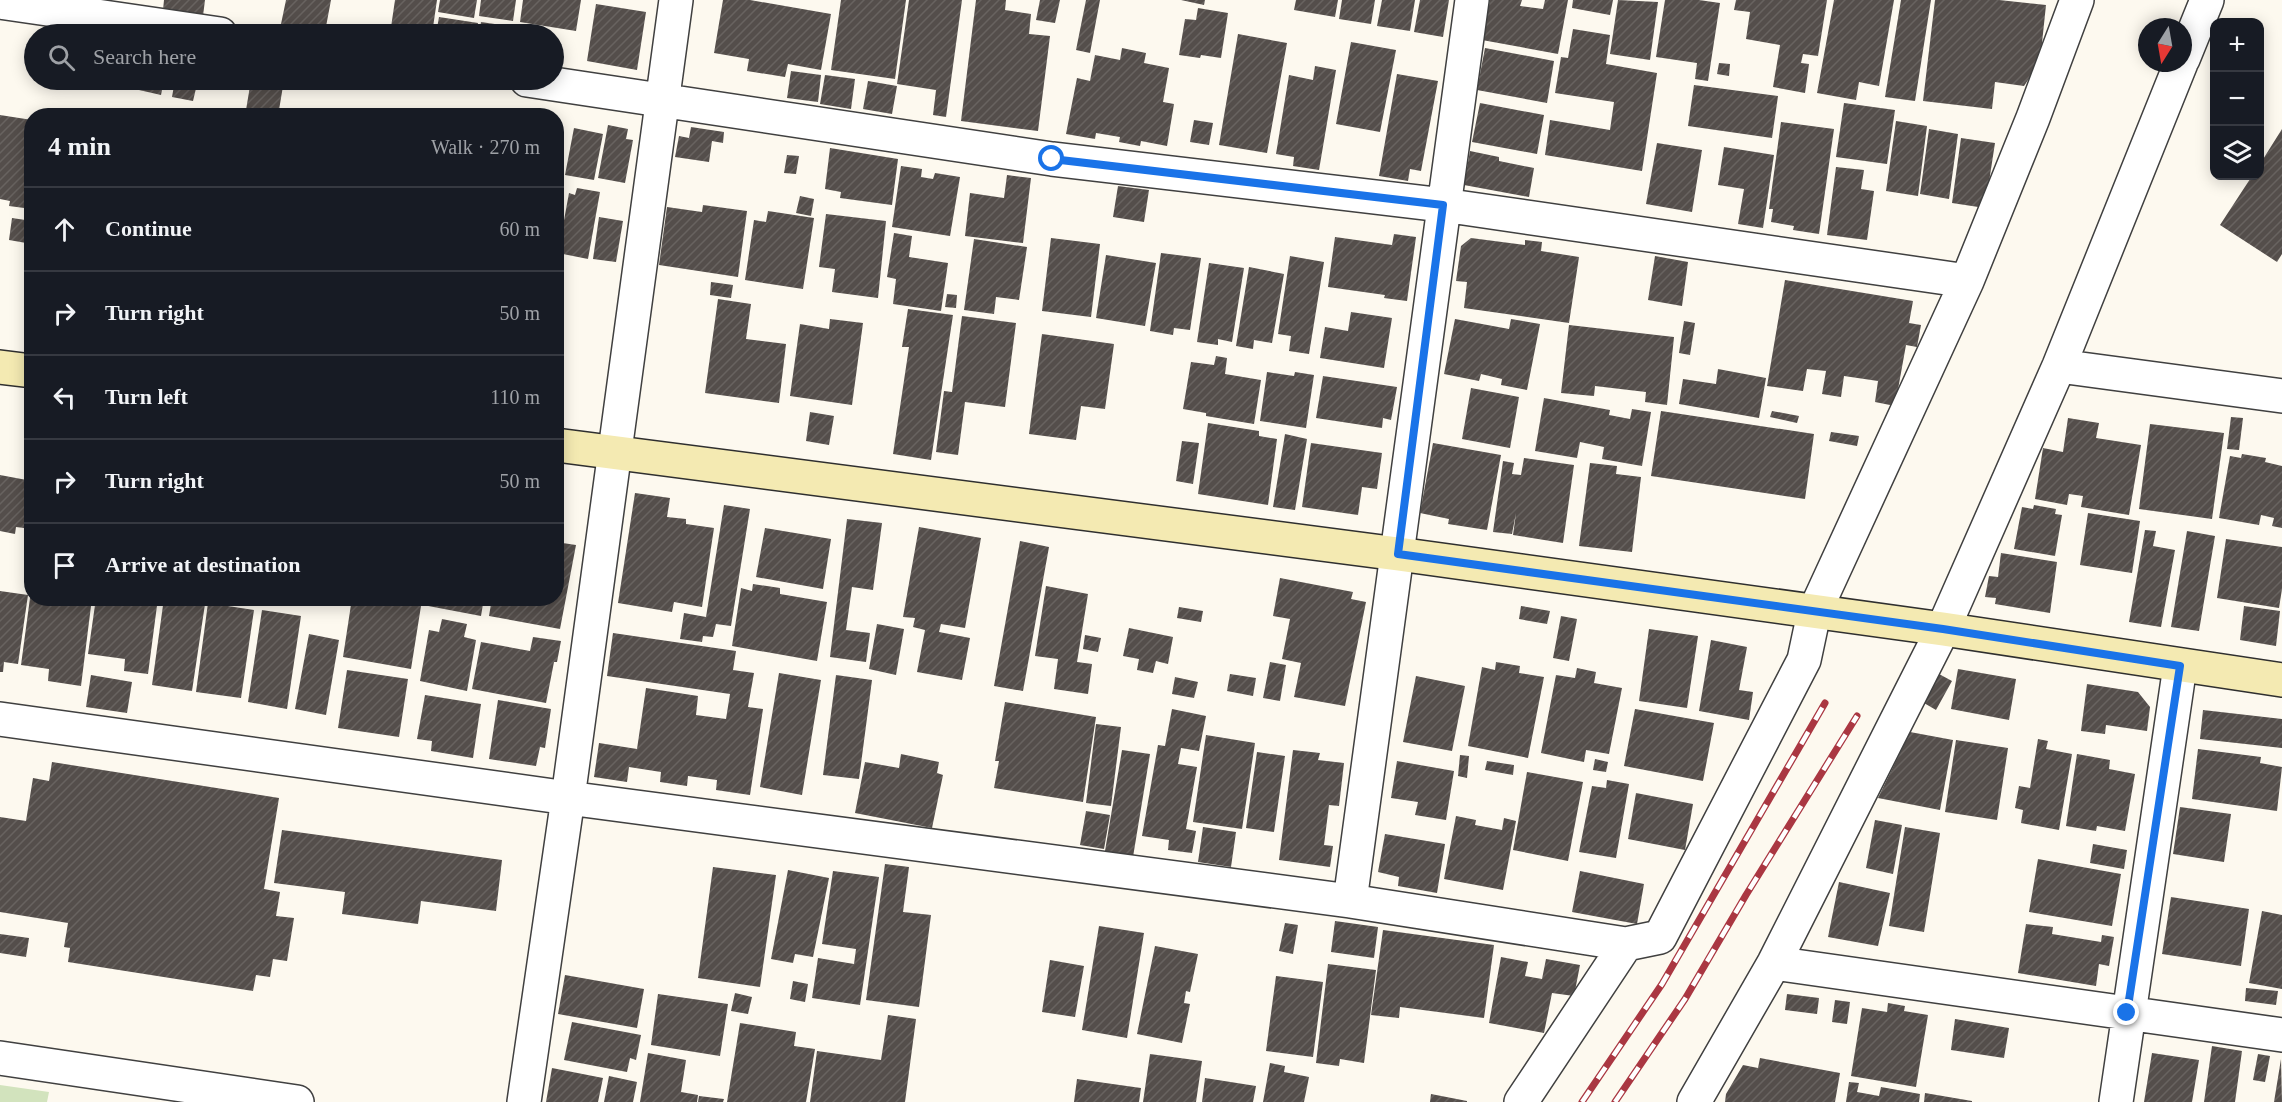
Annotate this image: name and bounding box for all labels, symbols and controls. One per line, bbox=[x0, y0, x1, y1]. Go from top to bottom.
north arrow bbox=[2138, 18, 2192, 72]
map controls bbox=[2210, 18, 2264, 180]
button: + bbox=[2210, 18, 2264, 72]
search box bbox=[24, 24, 564, 90]
icon: search bbox=[45, 41, 78, 74]
text: Search here bbox=[93, 44, 196, 69]
button: − bbox=[2210, 72, 2264, 126]
button: layers bbox=[2210, 126, 2264, 180]
text: 4 min bbox=[48, 132, 111, 161]
text: Walk · 270 m bbox=[431, 136, 540, 158]
route start bbox=[1038, 145, 1064, 171]
icon: ahead bbox=[48, 213, 81, 246]
text: Continue bbox=[105, 216, 192, 241]
text: 60 m bbox=[499, 218, 540, 240]
icon: right bbox=[48, 297, 81, 330]
text: Turn right bbox=[105, 300, 204, 325]
text: 50 m bbox=[499, 302, 540, 324]
icon: left bbox=[48, 381, 81, 414]
text: Turn left bbox=[105, 384, 188, 409]
text: 110 m bbox=[490, 386, 540, 408]
icon: right bbox=[48, 465, 81, 498]
text: Turn right bbox=[105, 468, 204, 493]
text: 50 m bbox=[499, 470, 540, 492]
icon: arrive bbox=[48, 549, 81, 582]
text: Arrive at destination bbox=[105, 552, 301, 577]
route end bbox=[2113, 999, 2139, 1025]

